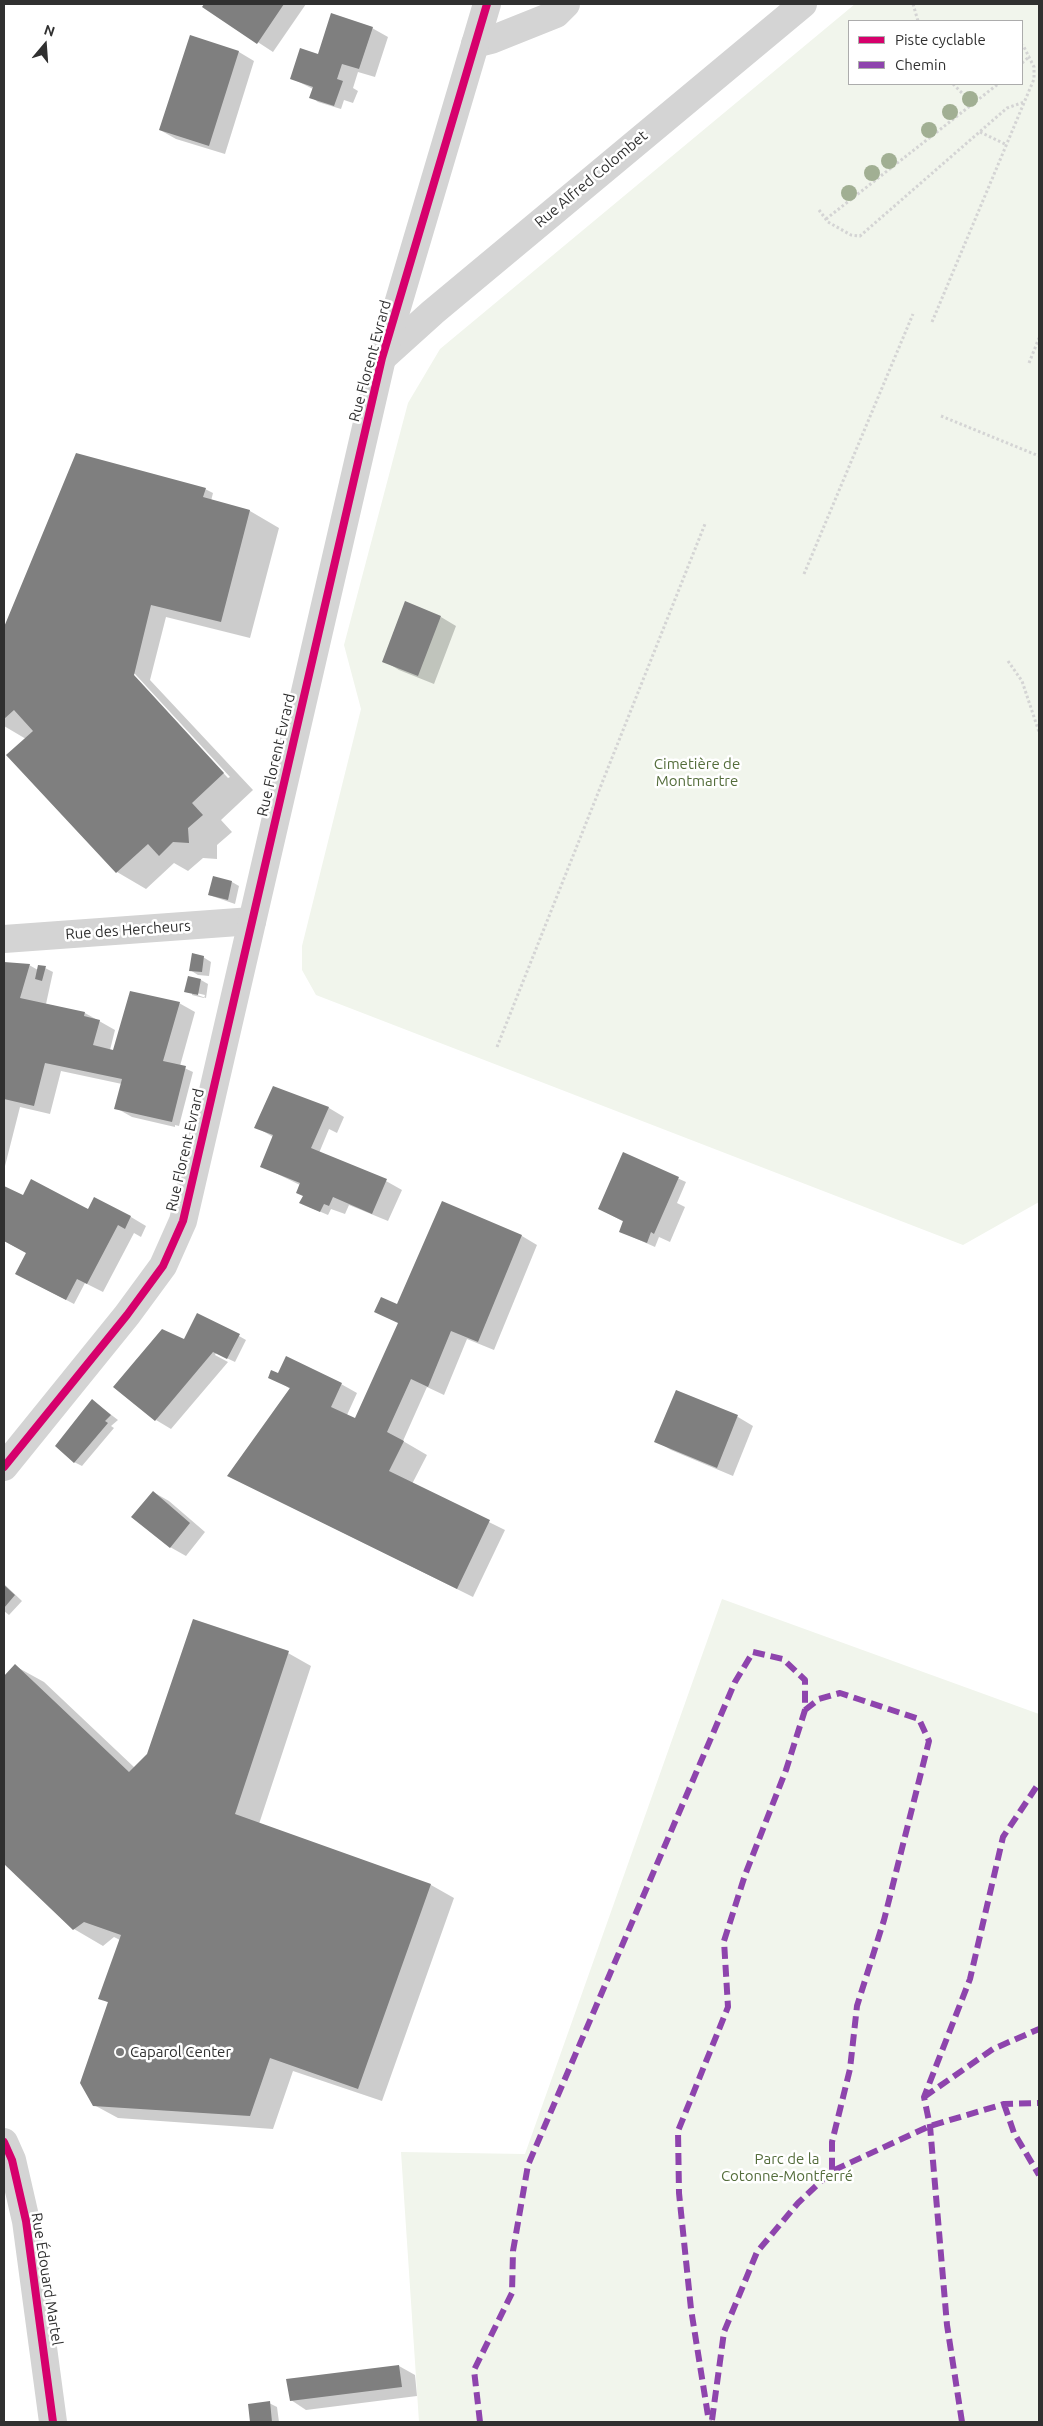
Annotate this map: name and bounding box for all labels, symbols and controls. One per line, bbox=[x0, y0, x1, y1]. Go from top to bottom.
north arrow bbox=[20, 20, 70, 70]
legend bbox=[848, 20, 1023, 85]
text: N bbox=[42, 22, 57, 40]
text: Piste cyclable bbox=[895, 31, 986, 48]
text: Chemin bbox=[895, 56, 946, 73]
street label: Rue Alfred Colombet bbox=[531, 127, 651, 231]
street label: Rue Florent Evrard bbox=[345, 298, 395, 424]
street label: Rue Florent Evrard bbox=[253, 692, 299, 818]
park label: Cimetière de Montmartre bbox=[654, 755, 740, 790]
street label: Rue des Hercheurs bbox=[65, 917, 191, 943]
street label: Rue Florent Evrard bbox=[162, 1087, 208, 1213]
place label: Caparol Center bbox=[130, 2043, 231, 2061]
marker: Caparol Center bbox=[114, 2046, 126, 2058]
park label: Parc de la Cotonne-Montferré bbox=[721, 2150, 853, 2185]
street label: Rue Édouard Martel bbox=[28, 2211, 66, 2347]

